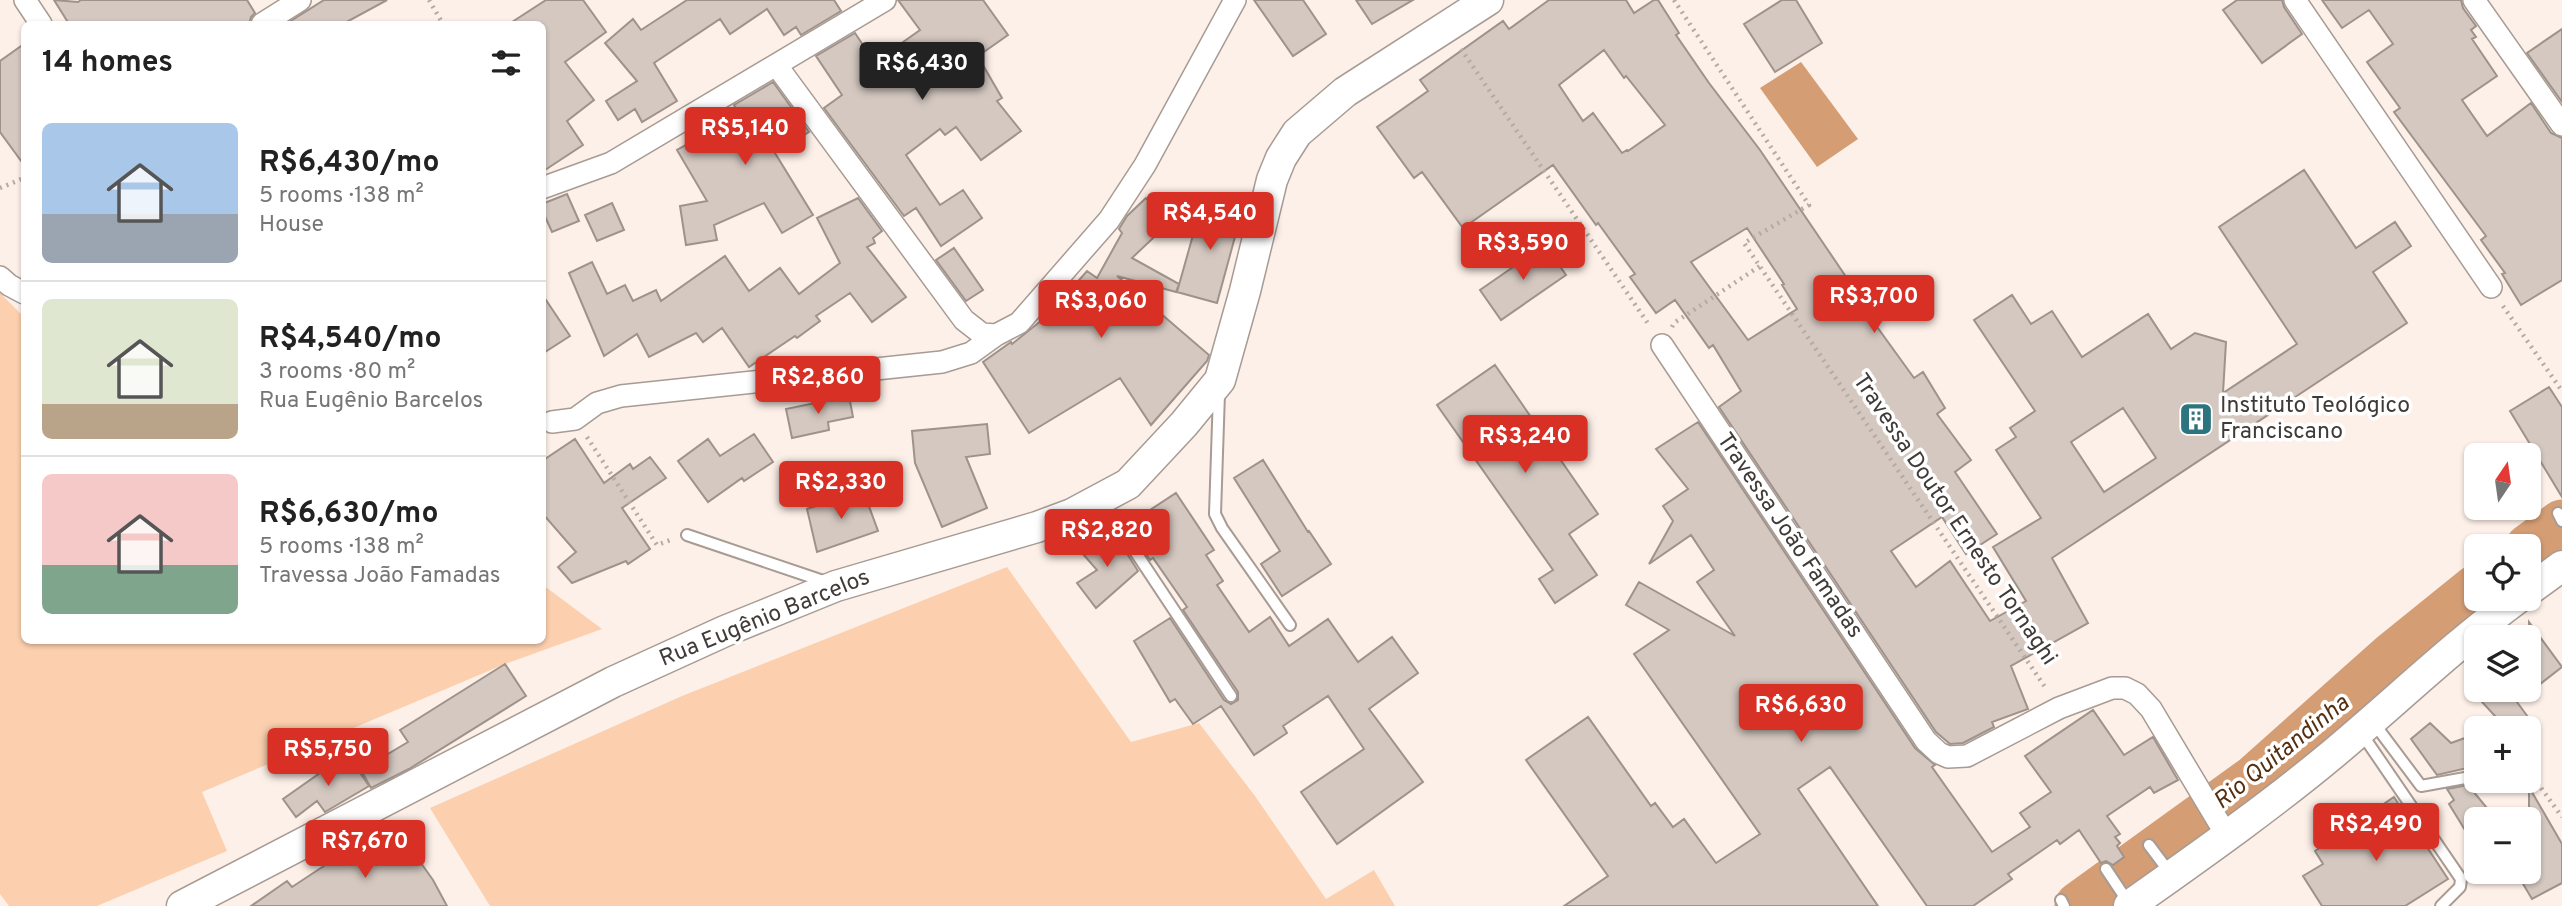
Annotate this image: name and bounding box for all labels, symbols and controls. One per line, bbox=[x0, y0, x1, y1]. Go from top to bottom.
pin: R$6,430 bbox=[857, 42, 987, 102]
icon: filters bbox=[487, 44, 525, 82]
text: 14 homes bbox=[42, 45, 173, 82]
text: R$6,430 bbox=[876, 50, 968, 79]
pin: R$5,140 bbox=[680, 108, 810, 167]
text: R$5,140 bbox=[701, 115, 789, 144]
text: R$6,430/mo bbox=[259, 145, 439, 182]
icon: home bbox=[98, 151, 182, 235]
text: 5 rooms · 138 m² bbox=[259, 182, 424, 211]
pin: R$4,540 bbox=[1145, 192, 1275, 252]
text: R$4,540 bbox=[1163, 200, 1257, 229]
text: House bbox=[259, 211, 324, 240]
pin: R$3,590 bbox=[1458, 222, 1588, 282]
text: R$3,590 bbox=[1477, 230, 1569, 259]
pin: R$3,700 bbox=[1809, 276, 1939, 335]
pin: R$3,060 bbox=[1036, 280, 1166, 340]
text: R$3,700 bbox=[1829, 283, 1919, 312]
text: R$3,060 bbox=[1054, 288, 1148, 317]
text: R$4,540/mo bbox=[259, 321, 442, 358]
icon: home bbox=[98, 327, 182, 411]
pin: R$2,860 bbox=[753, 356, 883, 416]
text: 3 rooms · 80 m² bbox=[259, 358, 415, 387]
text: R$2,860 bbox=[771, 364, 865, 393]
street label: Travessa Doutor Ernesto Tornaghi bbox=[1845, 369, 2063, 671]
text: Rua Eugênio Barcelos bbox=[259, 387, 483, 416]
place label: Instituto Teológico Franciscano bbox=[2220, 392, 2410, 447]
building icon: Instituto Teológico Franciscano bbox=[2177, 400, 2215, 438]
pin: R$3,240 bbox=[1460, 416, 1590, 475]
text: R$3,240 bbox=[1479, 423, 1571, 452]
street label: Travessa João Famadas bbox=[1709, 428, 1869, 644]
north arrow bbox=[2464, 443, 2541, 520]
map controls bbox=[2464, 443, 2541, 884]
pin: R$2,330 bbox=[776, 462, 906, 521]
text: R$2,330 bbox=[795, 469, 887, 498]
text: R$6,630/mo bbox=[259, 496, 439, 533]
icon: home bbox=[98, 502, 182, 586]
pin: R$2,820 bbox=[1042, 510, 1172, 569]
text: R$2,820 bbox=[1061, 517, 1153, 546]
text: 5 rooms · 138 m² bbox=[259, 533, 424, 562]
button: locate bbox=[2464, 534, 2541, 611]
text: Travessa João Famadas bbox=[259, 562, 501, 591]
street label: Rua Eugênio Barcelos bbox=[656, 564, 874, 674]
button: layers bbox=[2464, 625, 2541, 702]
pin: R$6,630 bbox=[1736, 684, 1866, 744]
water label: Rio Quitandinha bbox=[2208, 689, 2356, 817]
text: R$6,630 bbox=[1755, 692, 1847, 721]
button: + bbox=[2464, 716, 2541, 793]
pin: R$5,750 bbox=[263, 728, 393, 788]
text: R$5,750 bbox=[283, 736, 373, 765]
pin: R$2,490 bbox=[2311, 804, 2441, 863]
button: − bbox=[2464, 807, 2541, 884]
text: R$2,490 bbox=[2329, 811, 2423, 840]
pin: R$7,670 bbox=[300, 820, 430, 880]
text: R$7,670 bbox=[321, 828, 409, 857]

